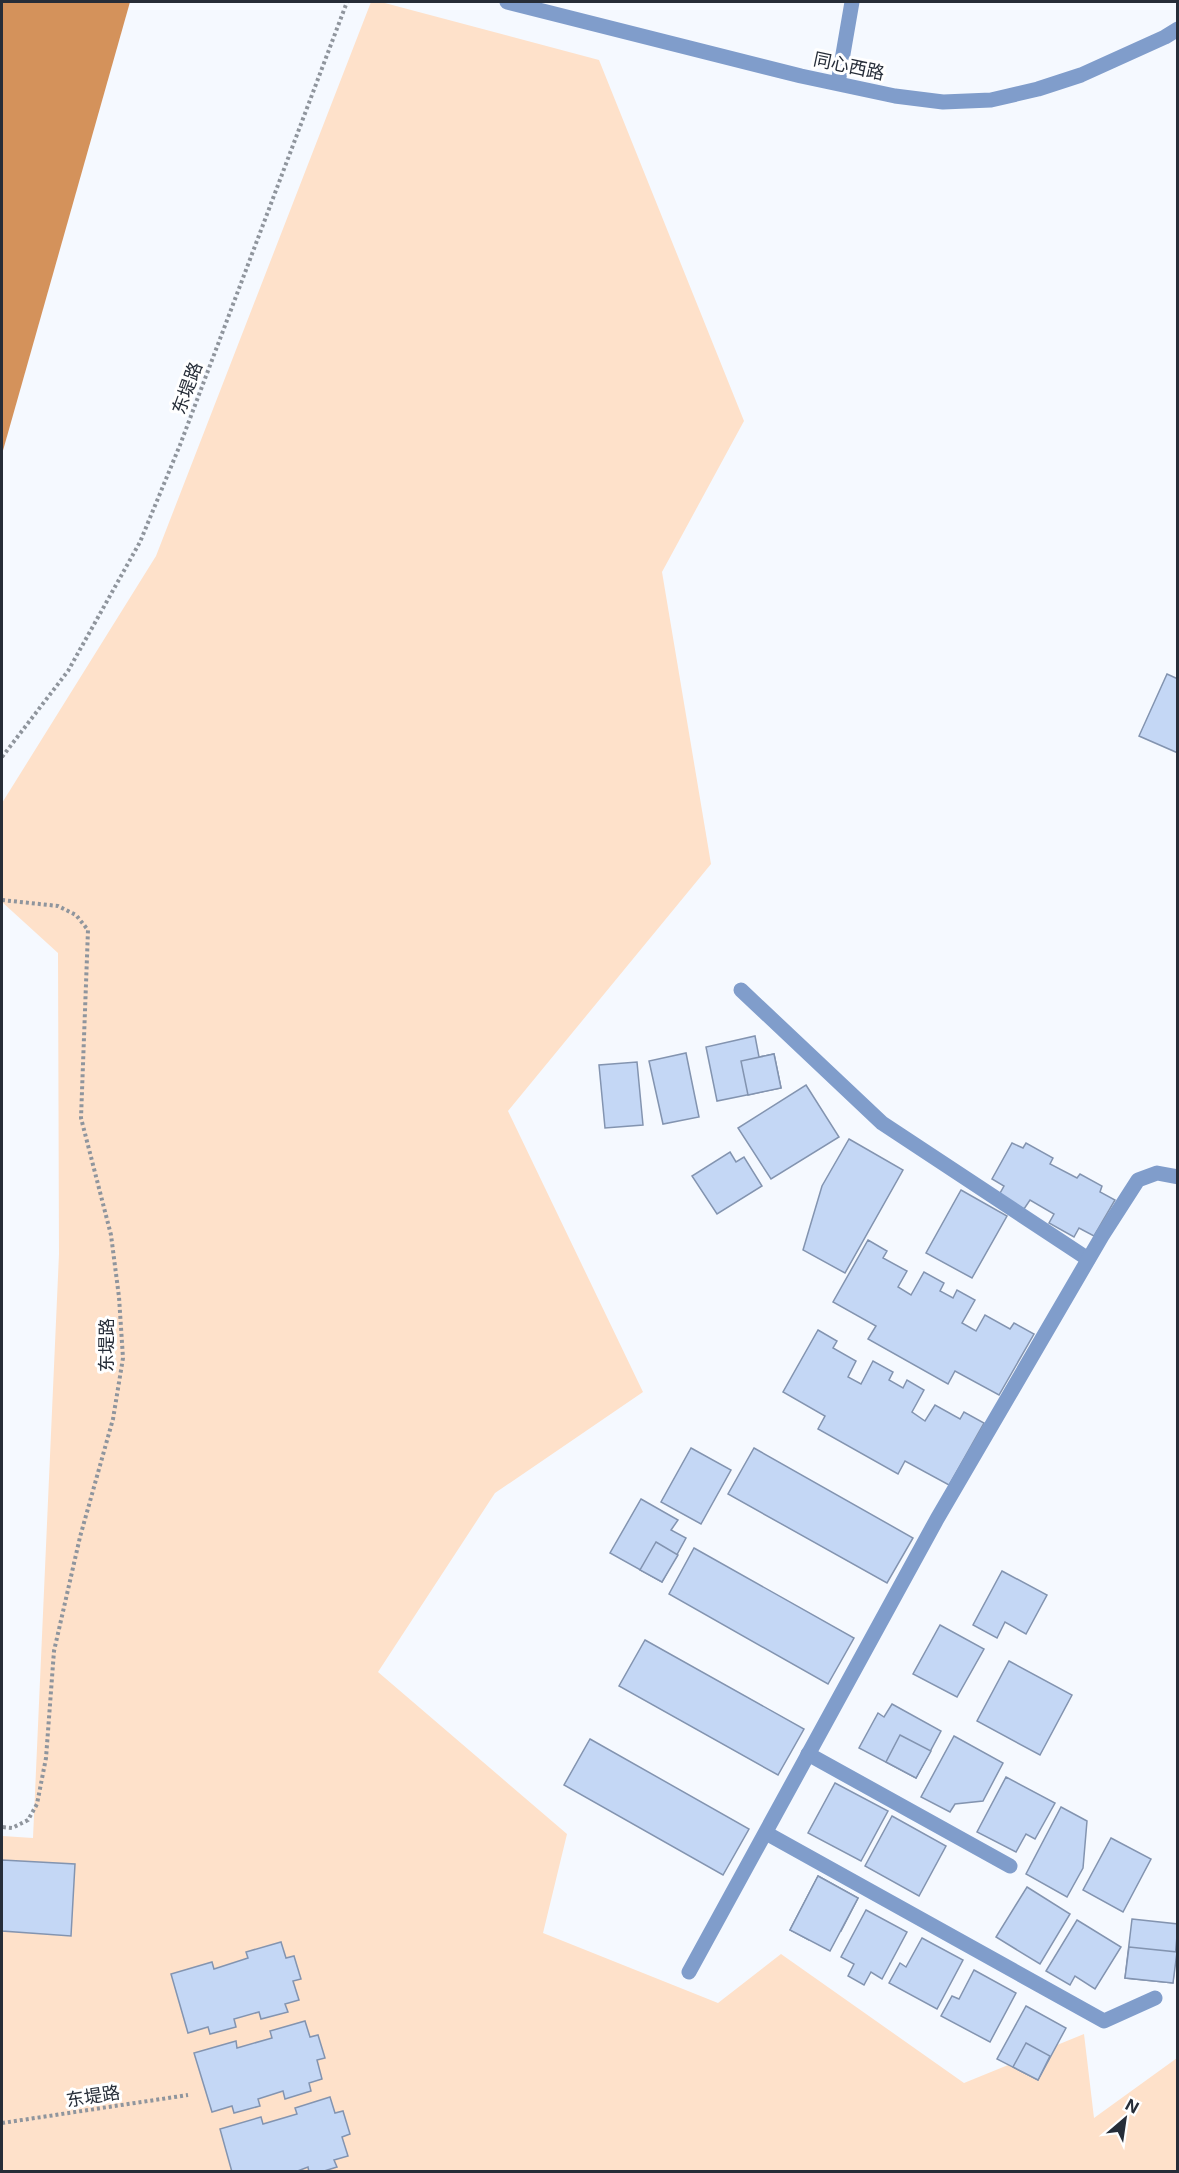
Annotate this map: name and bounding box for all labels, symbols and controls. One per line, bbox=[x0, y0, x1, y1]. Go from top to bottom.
street label: 同心西路 bbox=[812, 48, 886, 84]
street label: 东堤路 bbox=[168, 359, 206, 417]
street label: 东堤路 bbox=[96, 1318, 117, 1372]
street label: 东堤路 bbox=[65, 2081, 121, 2111]
north arrow bbox=[1095, 2089, 1155, 2149]
text: N bbox=[1122, 2094, 1142, 2118]

